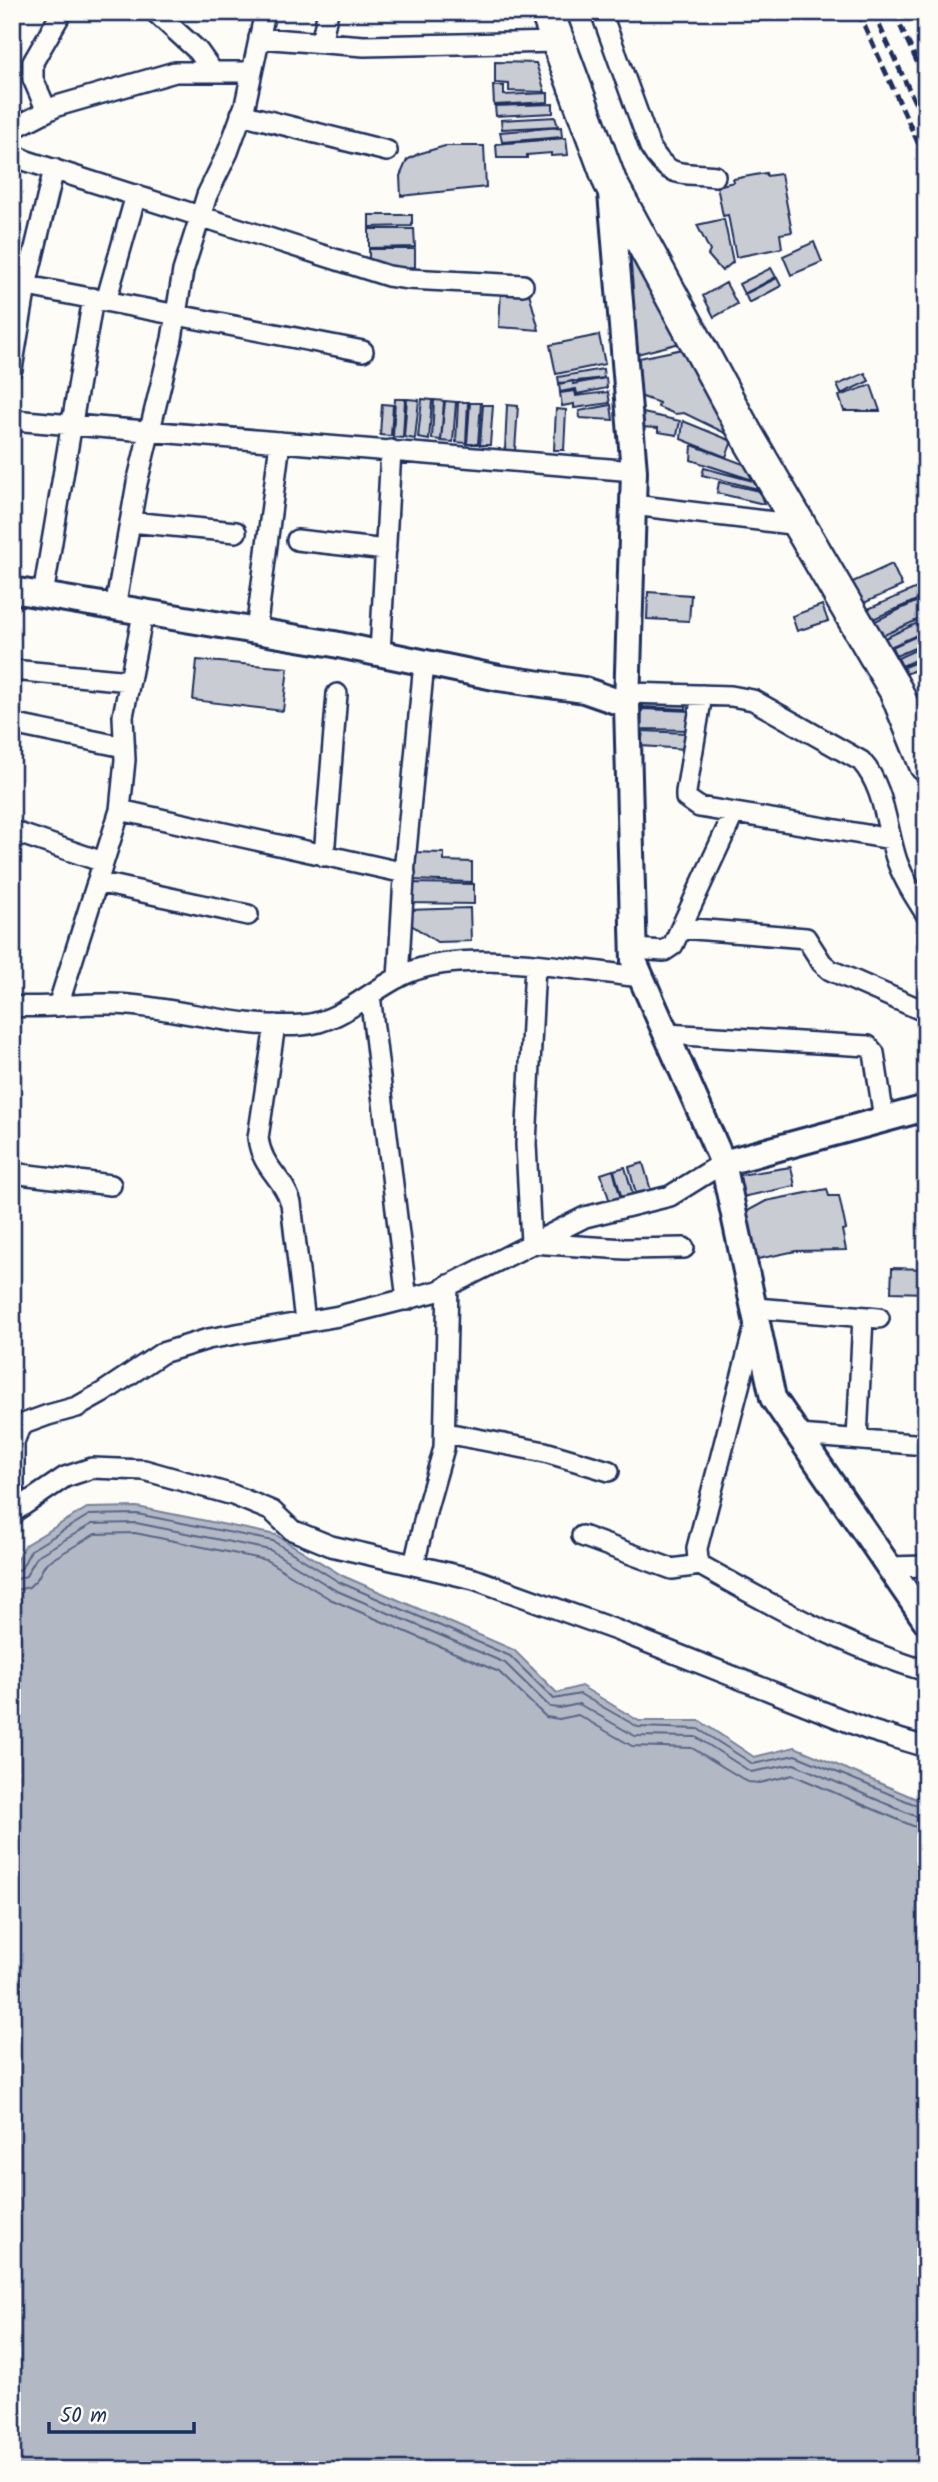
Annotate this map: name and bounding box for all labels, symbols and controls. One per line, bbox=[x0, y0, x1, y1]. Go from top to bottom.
scale bar bbox=[49, 2391, 194, 2435]
text: 50 m bbox=[60, 2400, 107, 2433]

